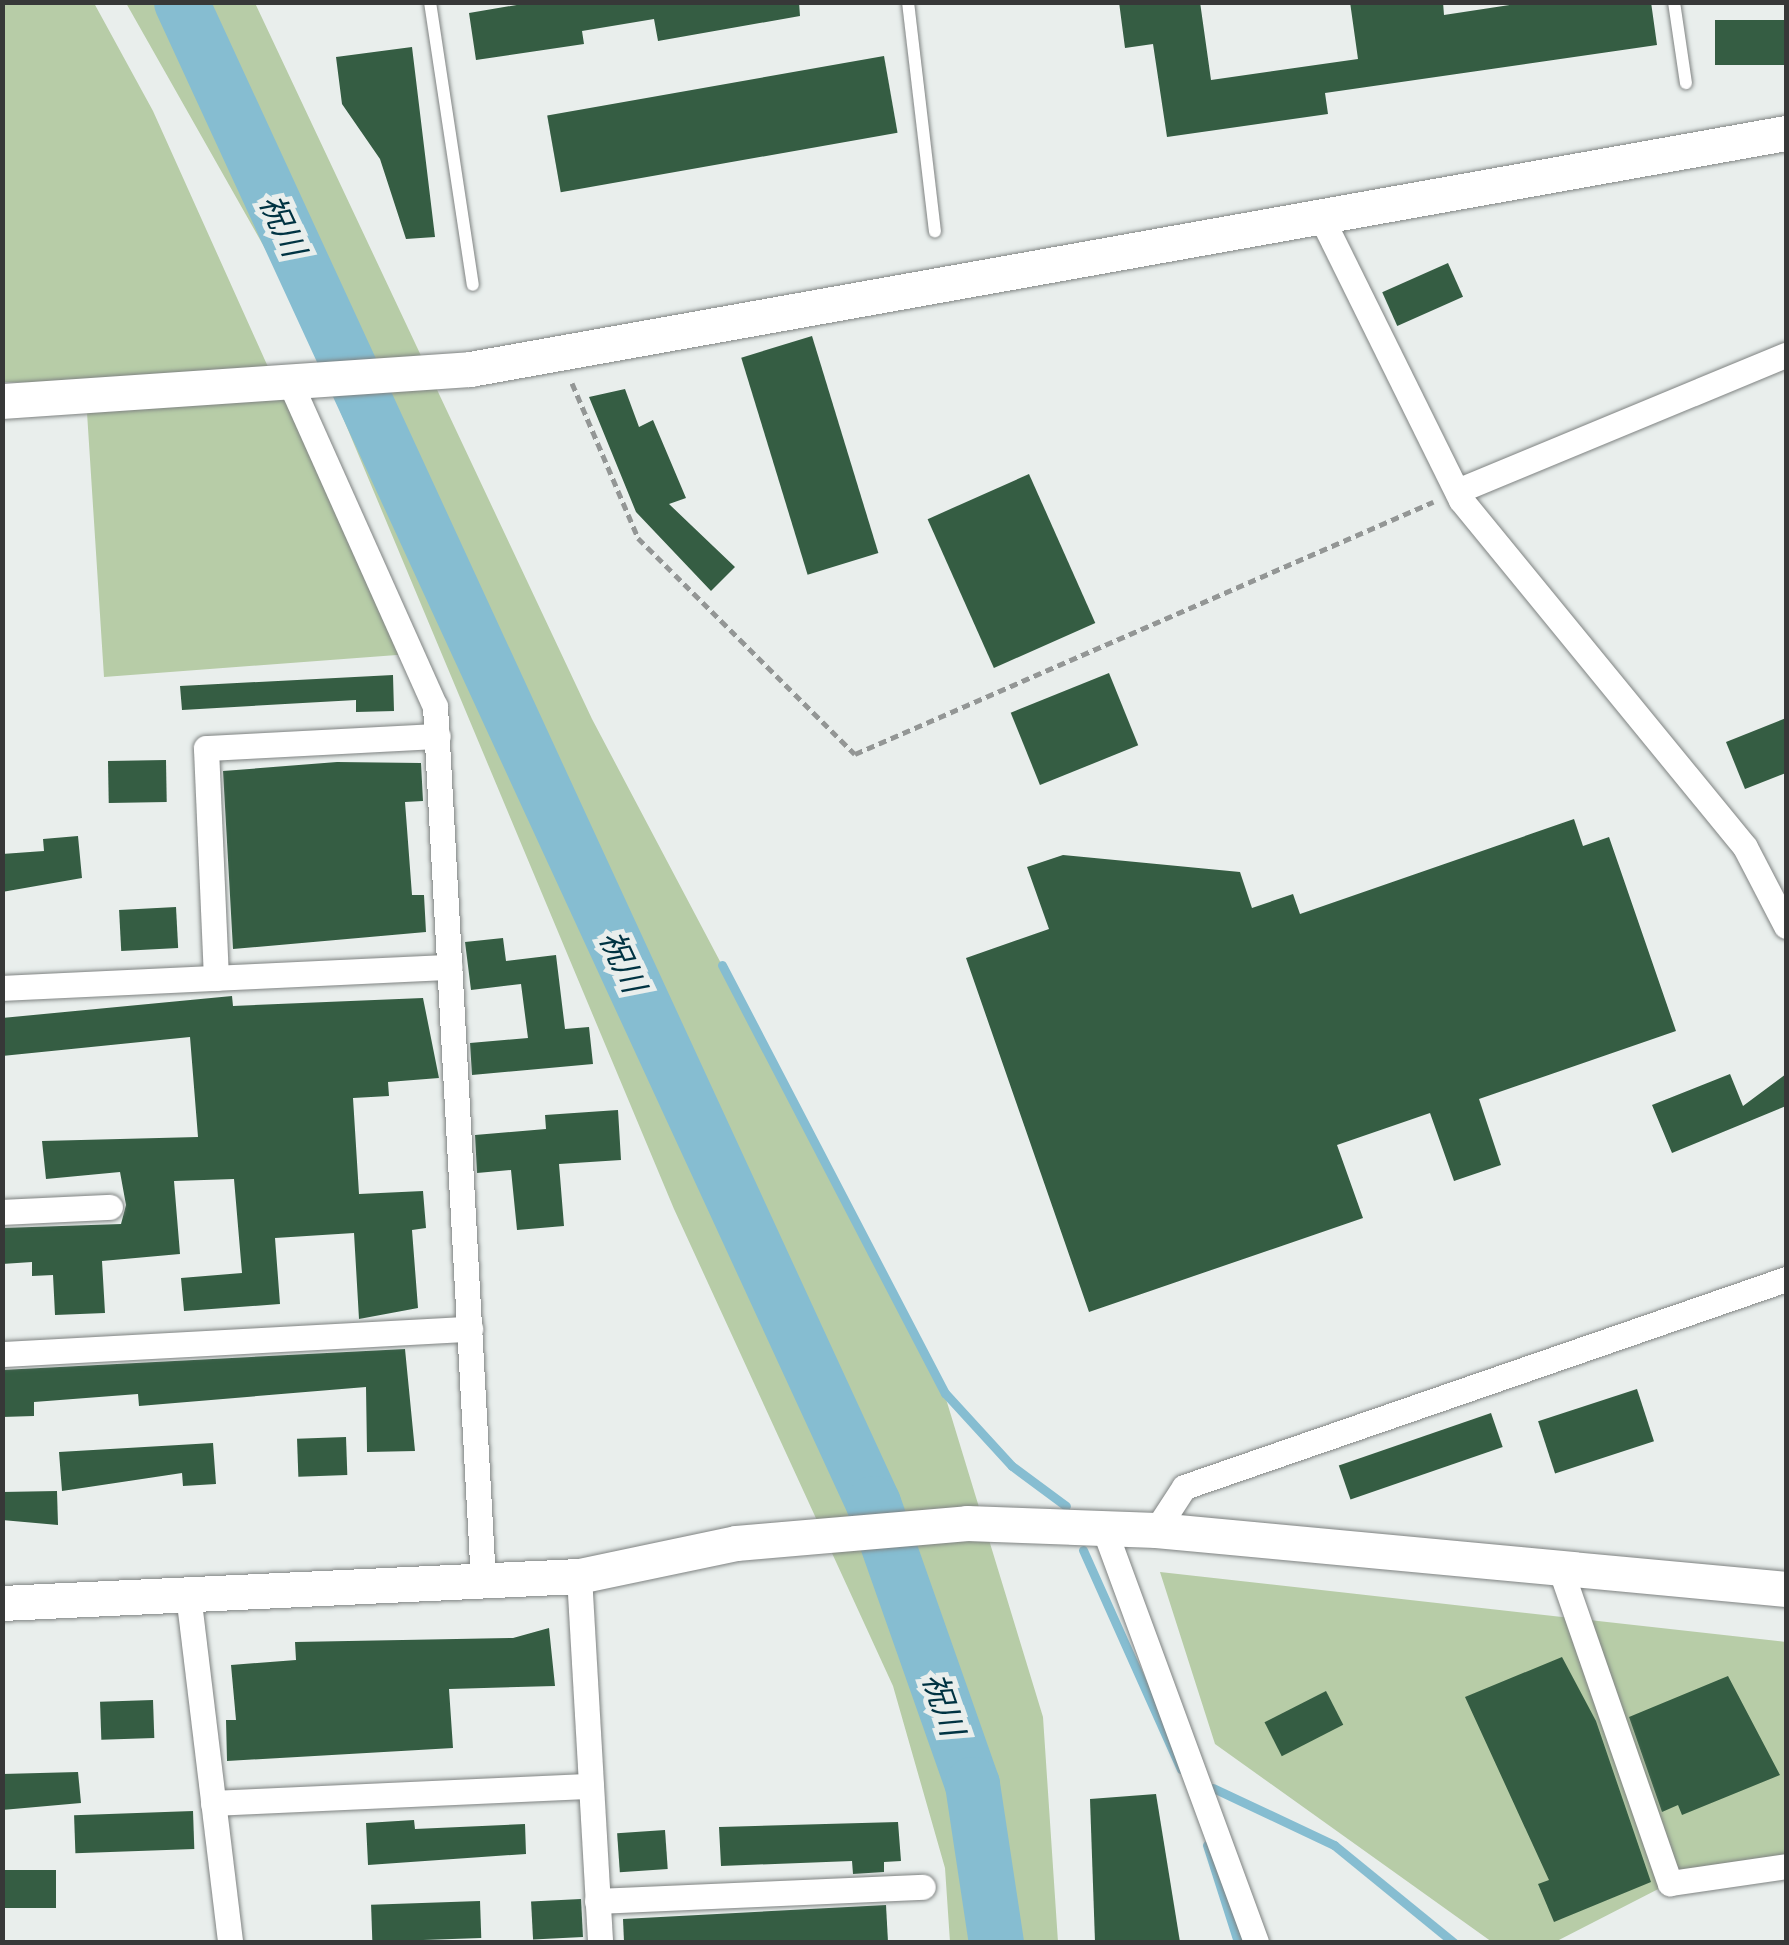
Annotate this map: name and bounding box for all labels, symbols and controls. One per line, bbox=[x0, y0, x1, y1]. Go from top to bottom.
water label: 祝川 bbox=[252, 188, 314, 262]
water label: 祝川 bbox=[592, 924, 654, 998]
water label: 祝川 bbox=[915, 1667, 973, 1741]

